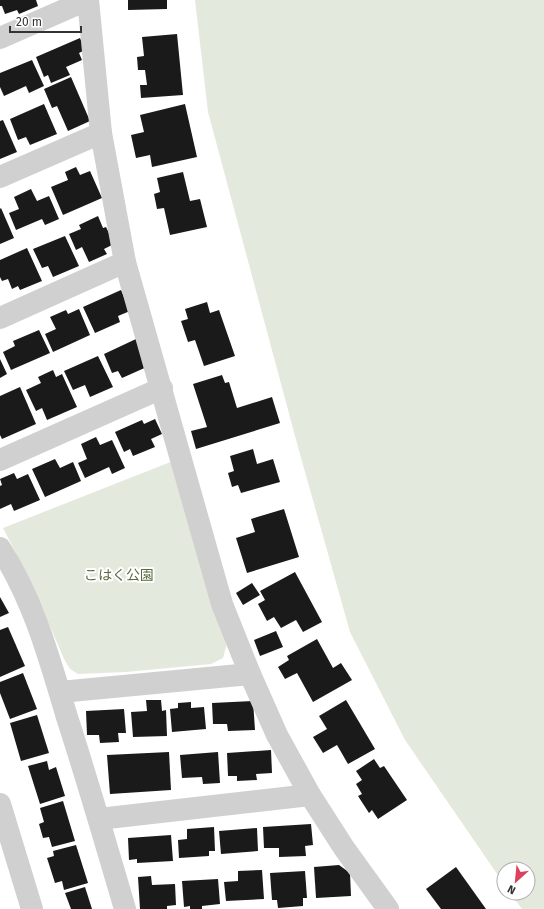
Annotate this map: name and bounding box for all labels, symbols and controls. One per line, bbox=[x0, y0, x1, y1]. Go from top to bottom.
scale bar bbox=[10, 8, 81, 34]
text: 20 m bbox=[16, 15, 42, 29]
park label: こはく公園 bbox=[84, 567, 154, 584]
north arrow bbox=[496, 861, 536, 901]
text: N bbox=[505, 882, 518, 897]

